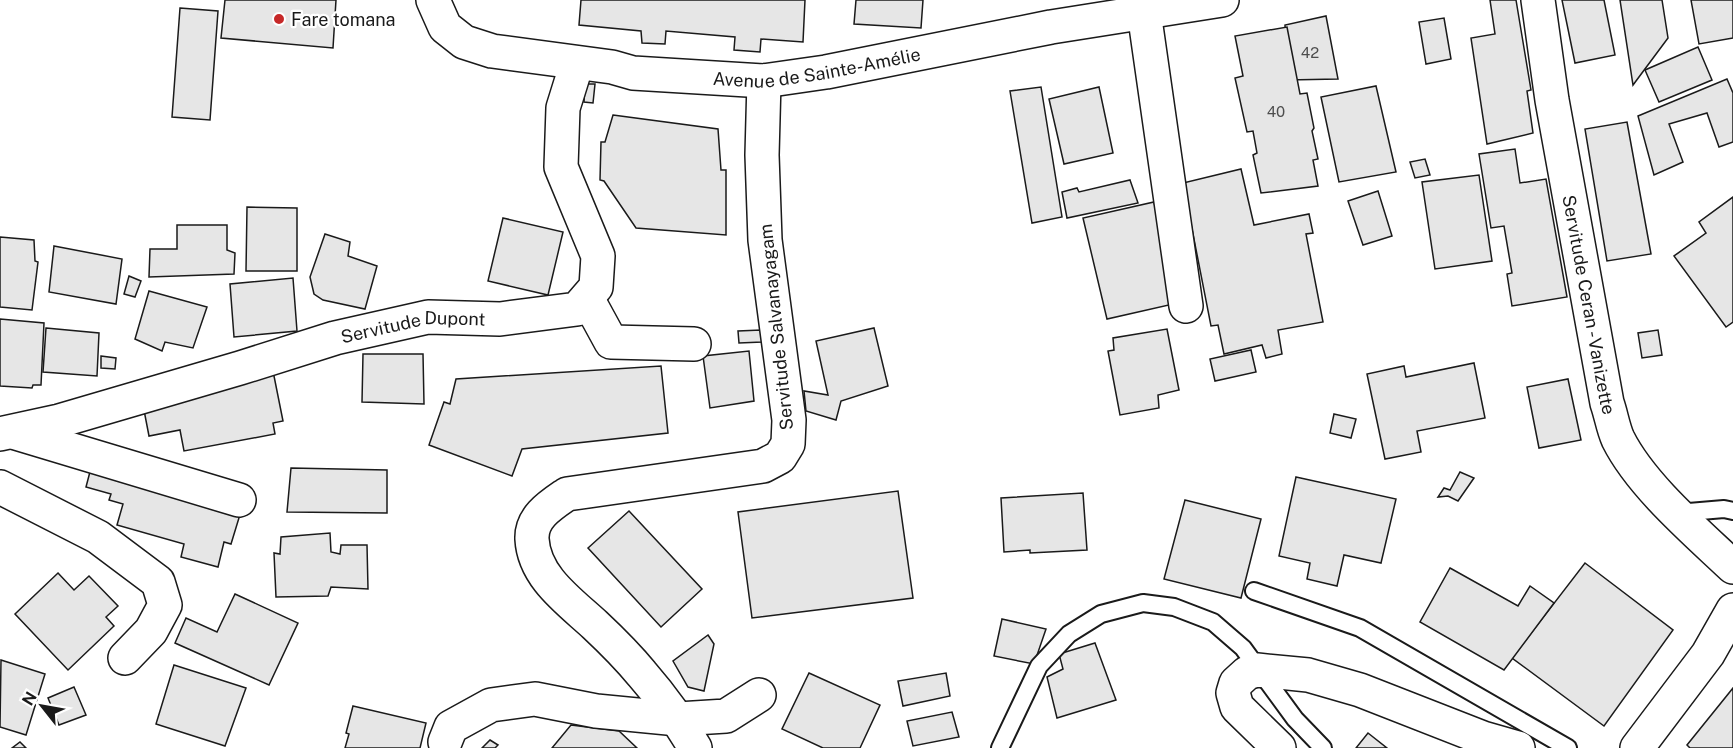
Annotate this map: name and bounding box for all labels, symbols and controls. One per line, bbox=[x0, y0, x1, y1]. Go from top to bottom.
place label: Fare tomana bbox=[291, 9, 396, 30]
marker: Fare tomana bbox=[272, 12, 286, 26]
street label: Avenue de Sainte-Amélie bbox=[712, 43, 922, 92]
house number: 42 bbox=[1301, 44, 1319, 61]
house number: 40 bbox=[1267, 103, 1285, 120]
street label: Servitude Ceran - Vanizette bbox=[1559, 193, 1620, 417]
street label: Servitude Salvanayagam bbox=[755, 223, 797, 431]
street label: Servitude Dupont bbox=[339, 306, 486, 347]
north arrow bbox=[12, 676, 72, 736]
text: N bbox=[18, 688, 41, 709]

